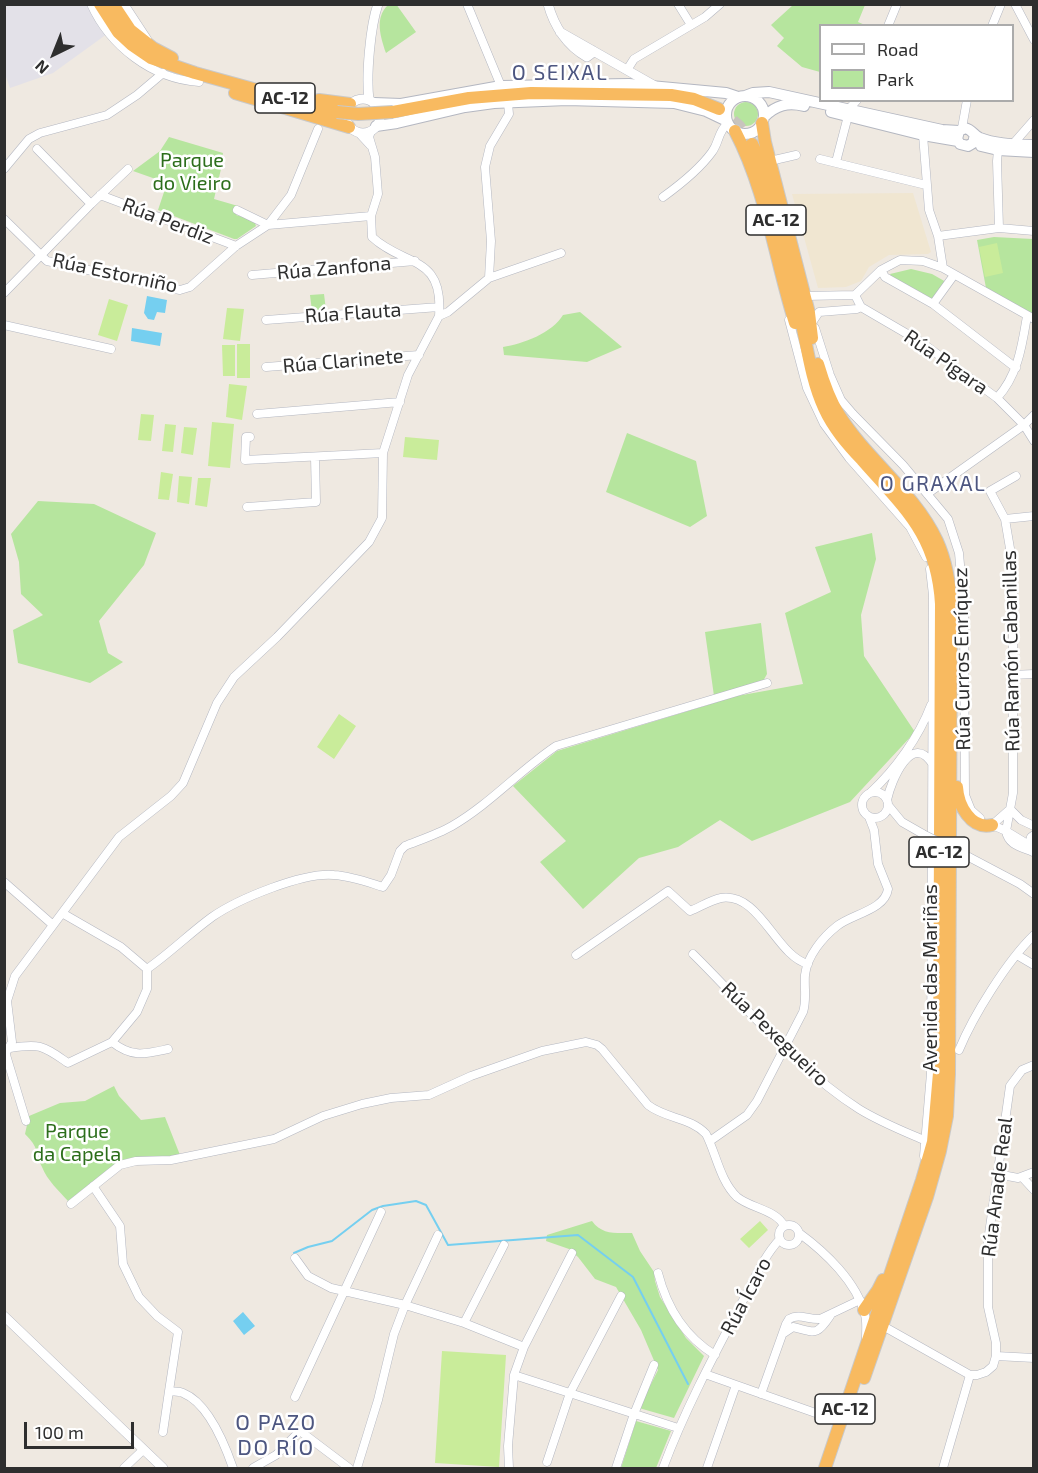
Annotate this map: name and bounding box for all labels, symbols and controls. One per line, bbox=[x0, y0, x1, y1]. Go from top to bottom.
north arrow bbox=[24, 24, 84, 84]
legend bbox=[819, 24, 1014, 102]
text: Road bbox=[877, 38, 918, 60]
text: N bbox=[31, 57, 52, 78]
district label: O SEIXAL bbox=[512, 60, 608, 86]
text: Park bbox=[877, 68, 914, 90]
road number: AC-12 bbox=[255, 83, 315, 113]
park label: Parque do Vieiro bbox=[152, 148, 232, 195]
street label: Rúa Perdiz bbox=[119, 193, 217, 249]
road number: AC-12 bbox=[746, 205, 806, 235]
street label: Rúa Estorniño bbox=[50, 248, 180, 298]
street label: Rúa Zanfona bbox=[276, 251, 392, 285]
street label: Rúa Flauta bbox=[304, 298, 402, 328]
street label: Rúa Pígara bbox=[899, 324, 993, 400]
street label: Rúa Clarinete bbox=[282, 344, 404, 378]
district label: O GRAXAL bbox=[880, 471, 986, 497]
street label: Rúa Ramón Cabanillas bbox=[997, 550, 1025, 752]
street label: Rúa Curros Enríquez bbox=[948, 567, 976, 751]
road number: AC-12 bbox=[909, 837, 969, 867]
street label: Avenida das Mariñas bbox=[918, 884, 942, 1072]
street label: Rúa Pexegueiro bbox=[716, 977, 834, 1091]
street label: Rúa Anade Real bbox=[977, 1116, 1017, 1258]
park label: Parque da Capela bbox=[33, 1119, 121, 1166]
street label: Rúa Ícaro bbox=[716, 1253, 776, 1339]
road number: AC-12 bbox=[815, 1394, 875, 1424]
scale bar bbox=[27, 1410, 136, 1448]
district label: O PAZO DO RÍO bbox=[235, 1410, 317, 1462]
text: 100 m bbox=[35, 1421, 84, 1443]

